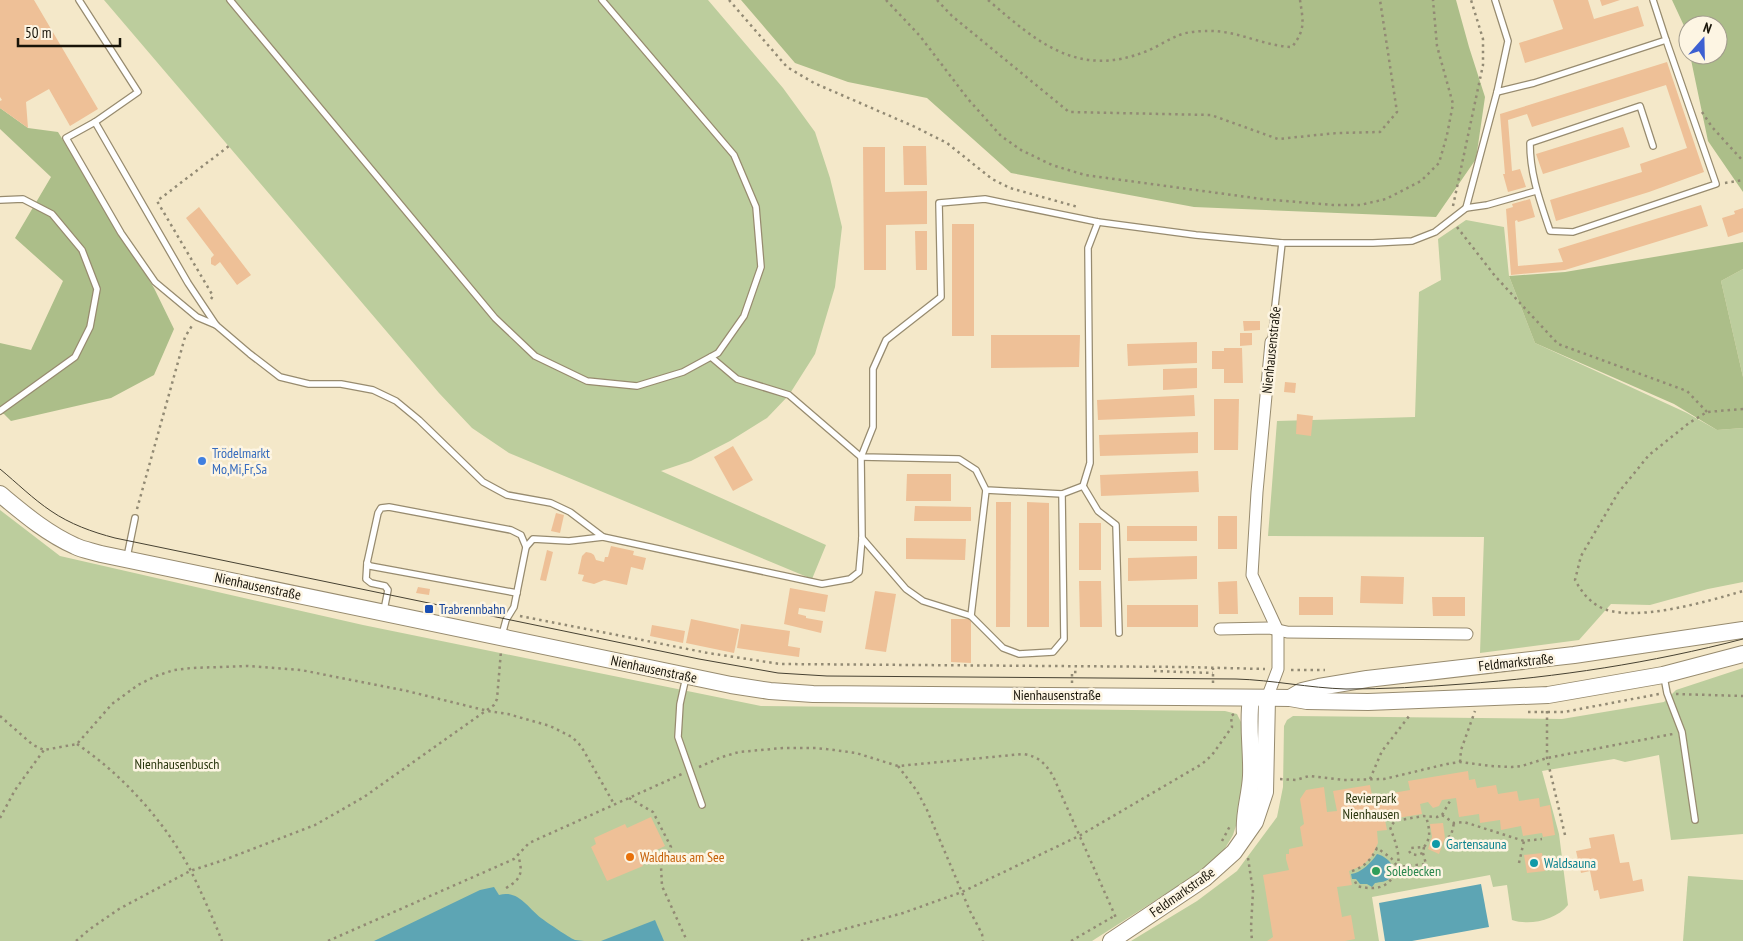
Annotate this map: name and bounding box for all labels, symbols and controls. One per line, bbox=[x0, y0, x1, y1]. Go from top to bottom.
scale bar bbox=[18, 15, 120, 47]
north arrow bbox=[1678, 15, 1728, 65]
text: N bbox=[1701, 18, 1714, 38]
text: 50 m bbox=[25, 23, 51, 42]
street label: Nienhausenstraße bbox=[1257, 305, 1285, 395]
place label: Trödelmarkt Mo,Mi,Fr,Sa bbox=[212, 444, 270, 478]
marker: Trödelmarkt Mo,Mi,Fr,Sa bbox=[196, 455, 208, 467]
street label: Nienhausenstraße bbox=[213, 568, 303, 604]
place label: Trabrennbahn bbox=[439, 600, 505, 618]
marker: Trabrennbahn bbox=[423, 603, 435, 615]
street label: Feldmarkstraße bbox=[1478, 649, 1555, 675]
street label: Nienhausenstraße bbox=[609, 651, 699, 687]
street label: Nienhausenstraße bbox=[1013, 686, 1101, 704]
park label: Nienhausenbusch bbox=[134, 755, 220, 773]
park label: Revierpark Nienhausen bbox=[1343, 789, 1400, 823]
place label: Gartensauna bbox=[1446, 835, 1506, 853]
marker: Gartensauna bbox=[1430, 838, 1442, 850]
place label: Waldhaus am See bbox=[640, 848, 725, 866]
marker: Waldhaus am See bbox=[624, 851, 636, 863]
place label: Waldsauna bbox=[1544, 854, 1596, 872]
marker: Waldsauna bbox=[1528, 857, 1540, 869]
place label: Solebecken bbox=[1386, 862, 1441, 880]
street label: Feldmarkstraße bbox=[1146, 863, 1218, 921]
marker: Solebecken bbox=[1370, 865, 1382, 877]

